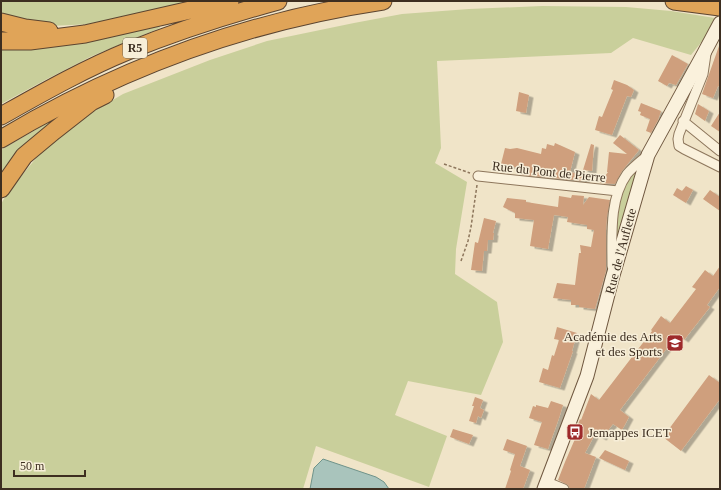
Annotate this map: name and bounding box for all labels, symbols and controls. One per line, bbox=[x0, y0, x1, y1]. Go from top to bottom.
road number: R5 bbox=[123, 38, 147, 58]
street label: Rue du Pont de Pierre bbox=[491, 158, 607, 185]
street label: Rue de l'Auflette bbox=[602, 206, 639, 296]
place label: Académie des Arts et des Sports bbox=[564, 329, 662, 359]
school or university icon: Académie des Arts et des Sports bbox=[665, 333, 685, 353]
bus stop icon: Jemappes ICET bbox=[565, 422, 585, 442]
place label: Jemappes ICET bbox=[588, 425, 671, 440]
scale bar bbox=[14, 452, 85, 478]
text: 50 m bbox=[20, 459, 45, 473]

